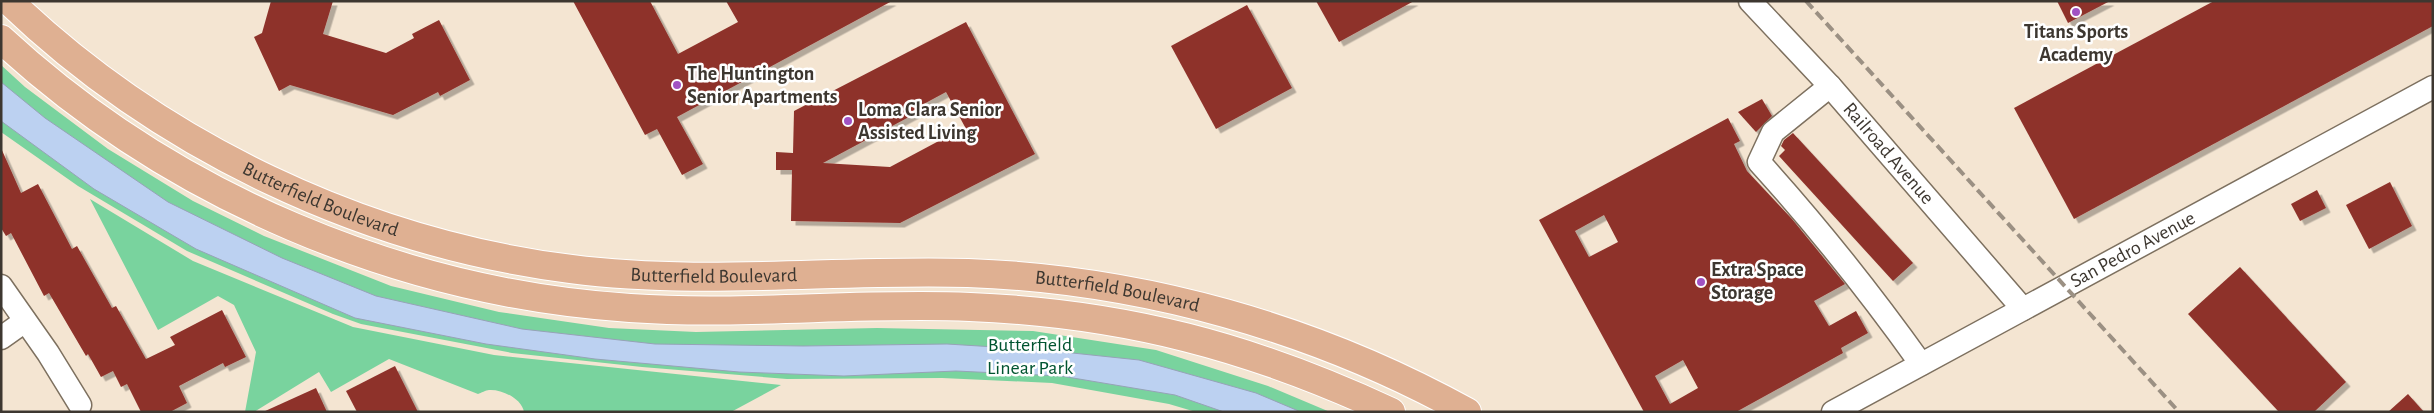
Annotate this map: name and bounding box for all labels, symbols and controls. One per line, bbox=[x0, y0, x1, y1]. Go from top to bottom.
marker: Titans Sports Academy bbox=[2070, 6, 2082, 18]
place label: Titans Sports Academy bbox=[2024, 22, 2129, 65]
place label: The Huntington Senior Apartments bbox=[687, 64, 838, 107]
marker: The Huntington Senior Apartments bbox=[671, 79, 683, 91]
street label: Railroad Avenue bbox=[1839, 99, 1938, 208]
place label: Loma Clara Senior Assisted Living bbox=[858, 100, 1001, 143]
marker: Loma Clara Senior Assisted Living bbox=[842, 115, 854, 127]
street label: Butterfield Boulevard bbox=[239, 158, 401, 240]
street label: San Pedro Avenue bbox=[2067, 208, 2199, 291]
place label: Extra Space Storage bbox=[1711, 260, 1804, 303]
street label: Butterfield Boulevard bbox=[630, 265, 797, 287]
street label: Butterfield Boulevard bbox=[1034, 267, 1202, 316]
marker: Extra Space Storage bbox=[1695, 276, 1707, 288]
park label: Butterfield Linear Park bbox=[987, 335, 1073, 378]

